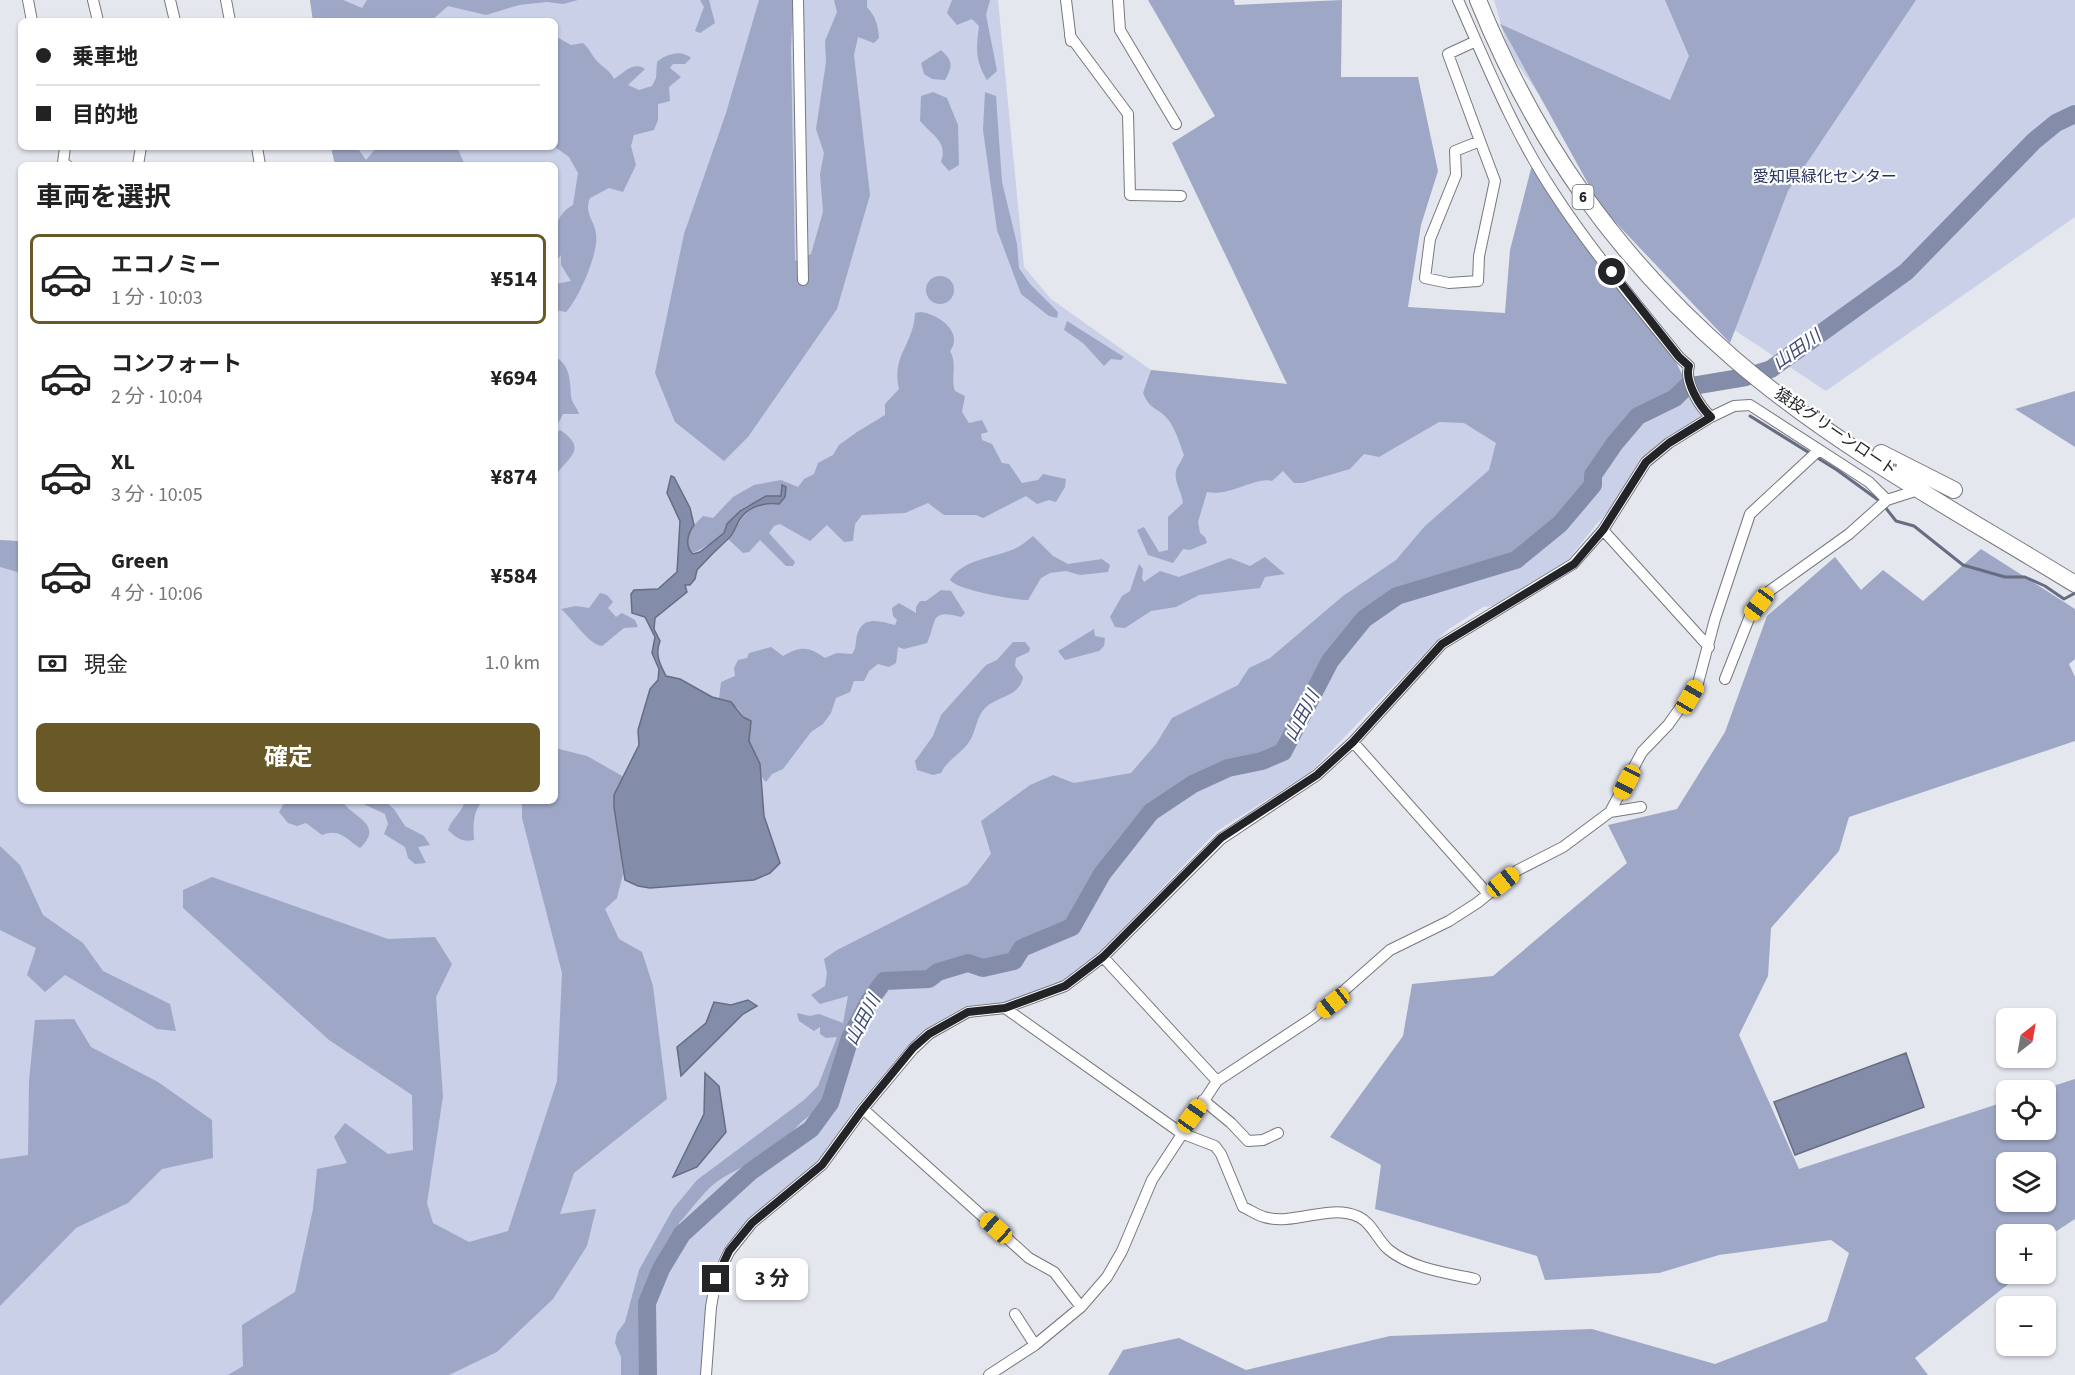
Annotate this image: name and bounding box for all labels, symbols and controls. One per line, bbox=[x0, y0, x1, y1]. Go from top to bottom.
text: 乗車地 bbox=[72, 41, 138, 73]
text: 目的地 bbox=[72, 99, 138, 131]
park label: 愛知県緑化センター bbox=[1753, 166, 1897, 188]
text: 車両を選択 bbox=[36, 178, 171, 217]
road number: 6 bbox=[1572, 185, 1594, 209]
text: エコノミー bbox=[111, 249, 221, 281]
icon: car bbox=[39, 252, 93, 306]
route start bbox=[1598, 258, 1625, 285]
text: ¥514 bbox=[491, 263, 537, 295]
text: 1 分 · 10:03 bbox=[111, 284, 203, 312]
water label: 山田川 bbox=[1768, 323, 1828, 376]
text: コンフォート bbox=[111, 348, 242, 380]
icon: car bbox=[39, 351, 93, 405]
text: ¥694 bbox=[491, 362, 537, 394]
text: 2 分 · 10:04 bbox=[111, 383, 203, 411]
street label: 猿投グリーンロード bbox=[1770, 383, 1902, 481]
text: XL bbox=[111, 446, 135, 478]
icon: car bbox=[39, 450, 93, 504]
text: ¥874 bbox=[491, 461, 537, 493]
text: 3 分 · 10:05 bbox=[111, 481, 203, 509]
text: Green bbox=[111, 545, 169, 577]
icon: car bbox=[39, 549, 93, 603]
text: ¥584 bbox=[491, 560, 537, 592]
text: 4 分 · 10:06 bbox=[111, 580, 203, 608]
car bbox=[1741, 584, 1777, 624]
icon: cash bbox=[36, 647, 69, 680]
text: 現金 bbox=[84, 649, 128, 681]
text: 1.0 km bbox=[485, 649, 540, 677]
car bbox=[1673, 677, 1707, 717]
water label: 山田川 bbox=[1278, 685, 1327, 746]
button: 確定 bbox=[36, 723, 540, 792]
car bbox=[1611, 762, 1643, 802]
car bbox=[1483, 864, 1523, 900]
car bbox=[1313, 985, 1353, 1021]
water label: 山田川 bbox=[839, 989, 888, 1050]
north arrow bbox=[1996, 1008, 2056, 1068]
map controls bbox=[1996, 1008, 2056, 1356]
button: locate bbox=[1996, 1080, 2056, 1140]
car bbox=[1174, 1096, 1210, 1136]
button: layers bbox=[1996, 1152, 2056, 1212]
car bbox=[977, 1209, 1015, 1247]
button: + bbox=[1996, 1224, 2056, 1284]
callout: 3 分 bbox=[737, 1258, 809, 1300]
route end bbox=[702, 1265, 729, 1292]
text: 3 分 bbox=[755, 1265, 789, 1293]
button: − bbox=[1996, 1296, 2056, 1356]

